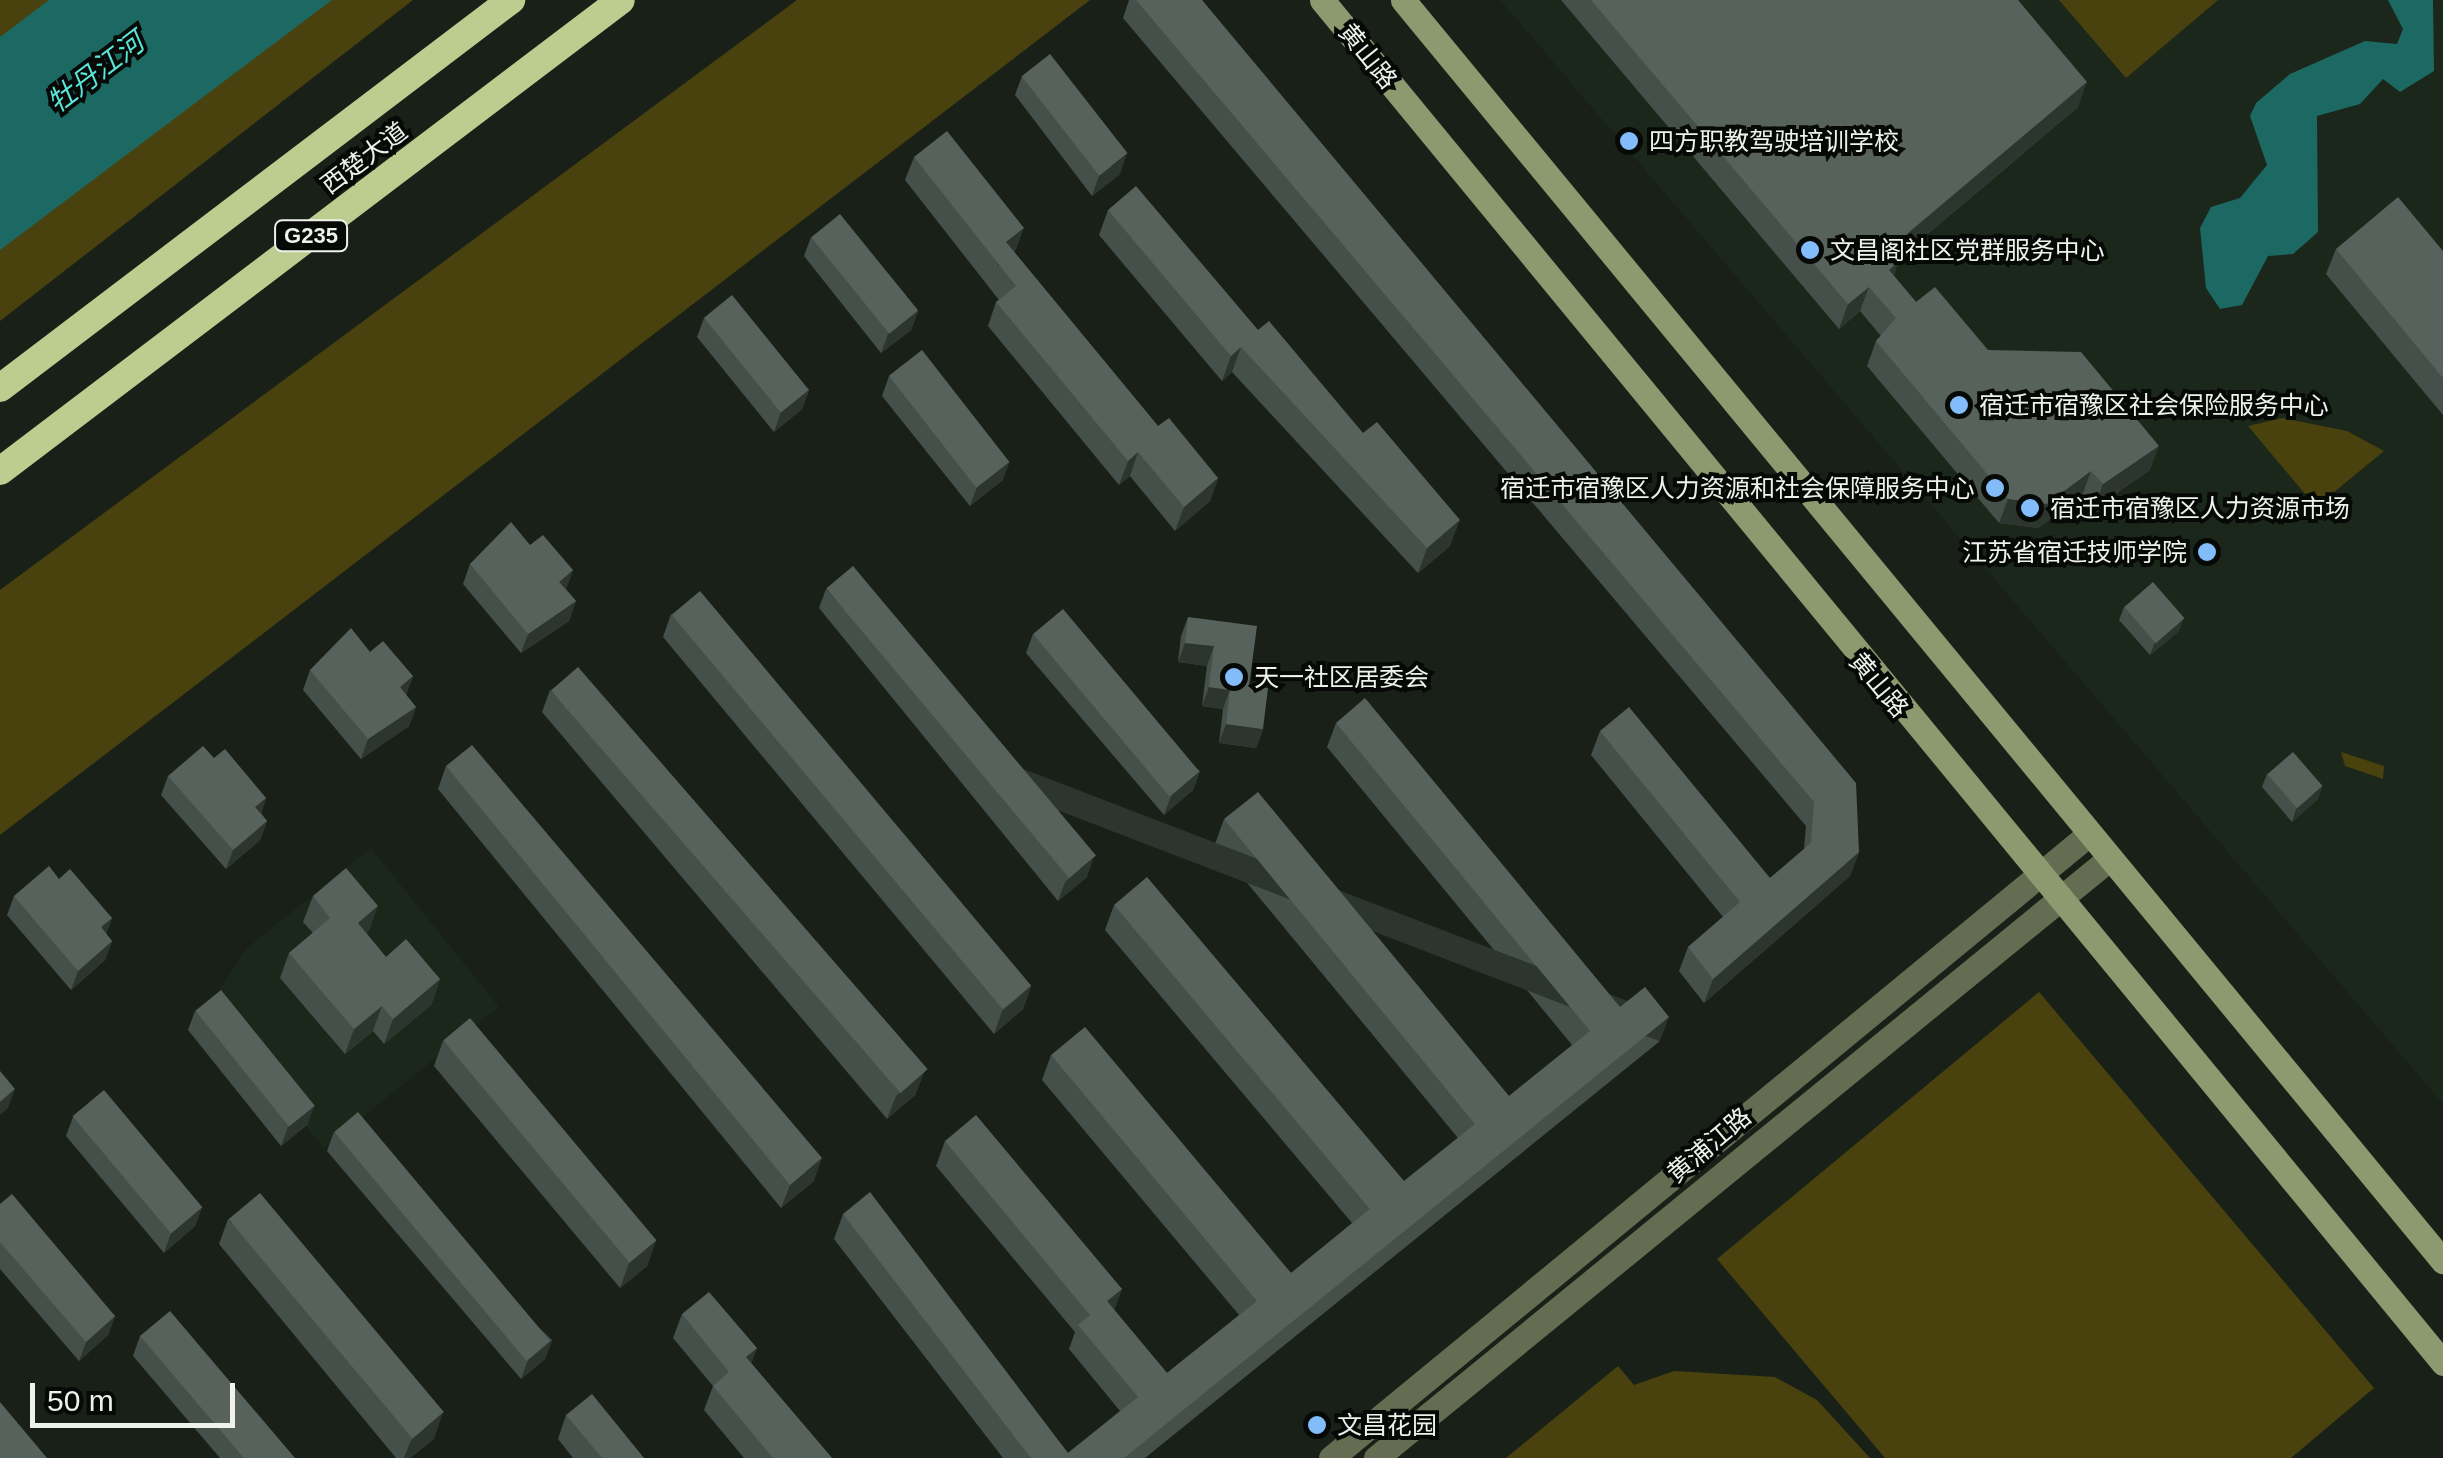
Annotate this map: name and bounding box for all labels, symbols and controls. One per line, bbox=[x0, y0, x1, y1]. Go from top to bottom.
street label: 黄山路 bbox=[1333, 17, 1403, 95]
water label: 牡丹江河 bbox=[41, 26, 151, 120]
street label: 西楚大道 bbox=[315, 116, 413, 200]
place label: 四方职教驾驶培训学校 bbox=[1649, 126, 1899, 156]
marker: 四方职教驾驶培训学校 bbox=[1618, 130, 1640, 152]
road number: G235 bbox=[274, 219, 348, 253]
place label: 文昌阁社区党群服务中心 bbox=[1830, 235, 2105, 265]
marker: 文昌阁社区党群服务中心 bbox=[1799, 239, 1821, 261]
place label: 宿迁市宿豫区社会保险服务中心 bbox=[1979, 390, 2329, 420]
marker: 宿迁市宿豫区社会保险服务中心 bbox=[1948, 394, 1970, 416]
place label: 宿迁市宿豫区人力资源和社会保障服务中心 bbox=[1500, 473, 1975, 503]
marker: 宿迁市宿豫区人力资源和社会保障服务中心 bbox=[1984, 477, 2006, 499]
place label: 宿迁市宿豫区人力资源市场 bbox=[2050, 493, 2350, 523]
marker: 宿迁市宿豫区人力资源市场 bbox=[2019, 497, 2041, 519]
place label: 江苏省宿迁技师学院 bbox=[1962, 537, 2187, 567]
marker: 江苏省宿迁技师学院 bbox=[2196, 541, 2218, 563]
street label: 黄山路 bbox=[1843, 647, 1915, 723]
place label: 天一社区居委会 bbox=[1254, 662, 1429, 692]
marker: 天一社区居委会 bbox=[1223, 666, 1245, 688]
street label: 黄浦江路 bbox=[1661, 1101, 1757, 1189]
scale bar bbox=[35, 1363, 240, 1425]
text: 50 m bbox=[47, 1384, 114, 1417]
place label: 文昌花园 bbox=[1337, 1410, 1437, 1440]
marker: 文昌花园 bbox=[1306, 1414, 1328, 1436]

